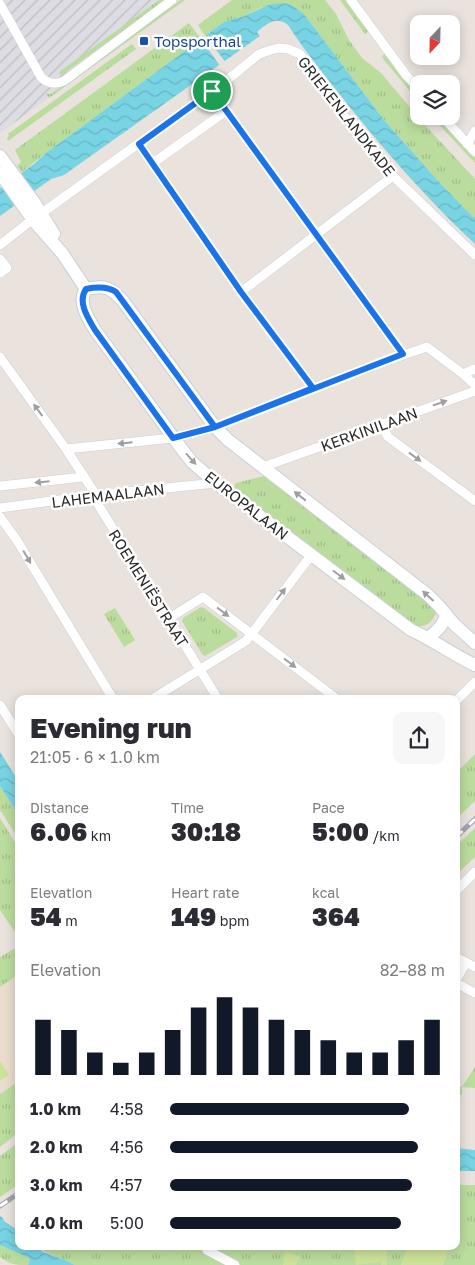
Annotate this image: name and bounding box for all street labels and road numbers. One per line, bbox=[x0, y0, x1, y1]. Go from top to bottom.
street label: GRIEKENLANDKADE bbox=[295, 53, 399, 179]
street label: KERKINILAAN bbox=[318, 403, 420, 455]
street label: EUROPALAAN bbox=[202, 467, 292, 543]
street label: LAHEMAALAAN bbox=[50, 479, 166, 511]
street label: ROEMENIËSTRAAT bbox=[106, 526, 192, 650]

